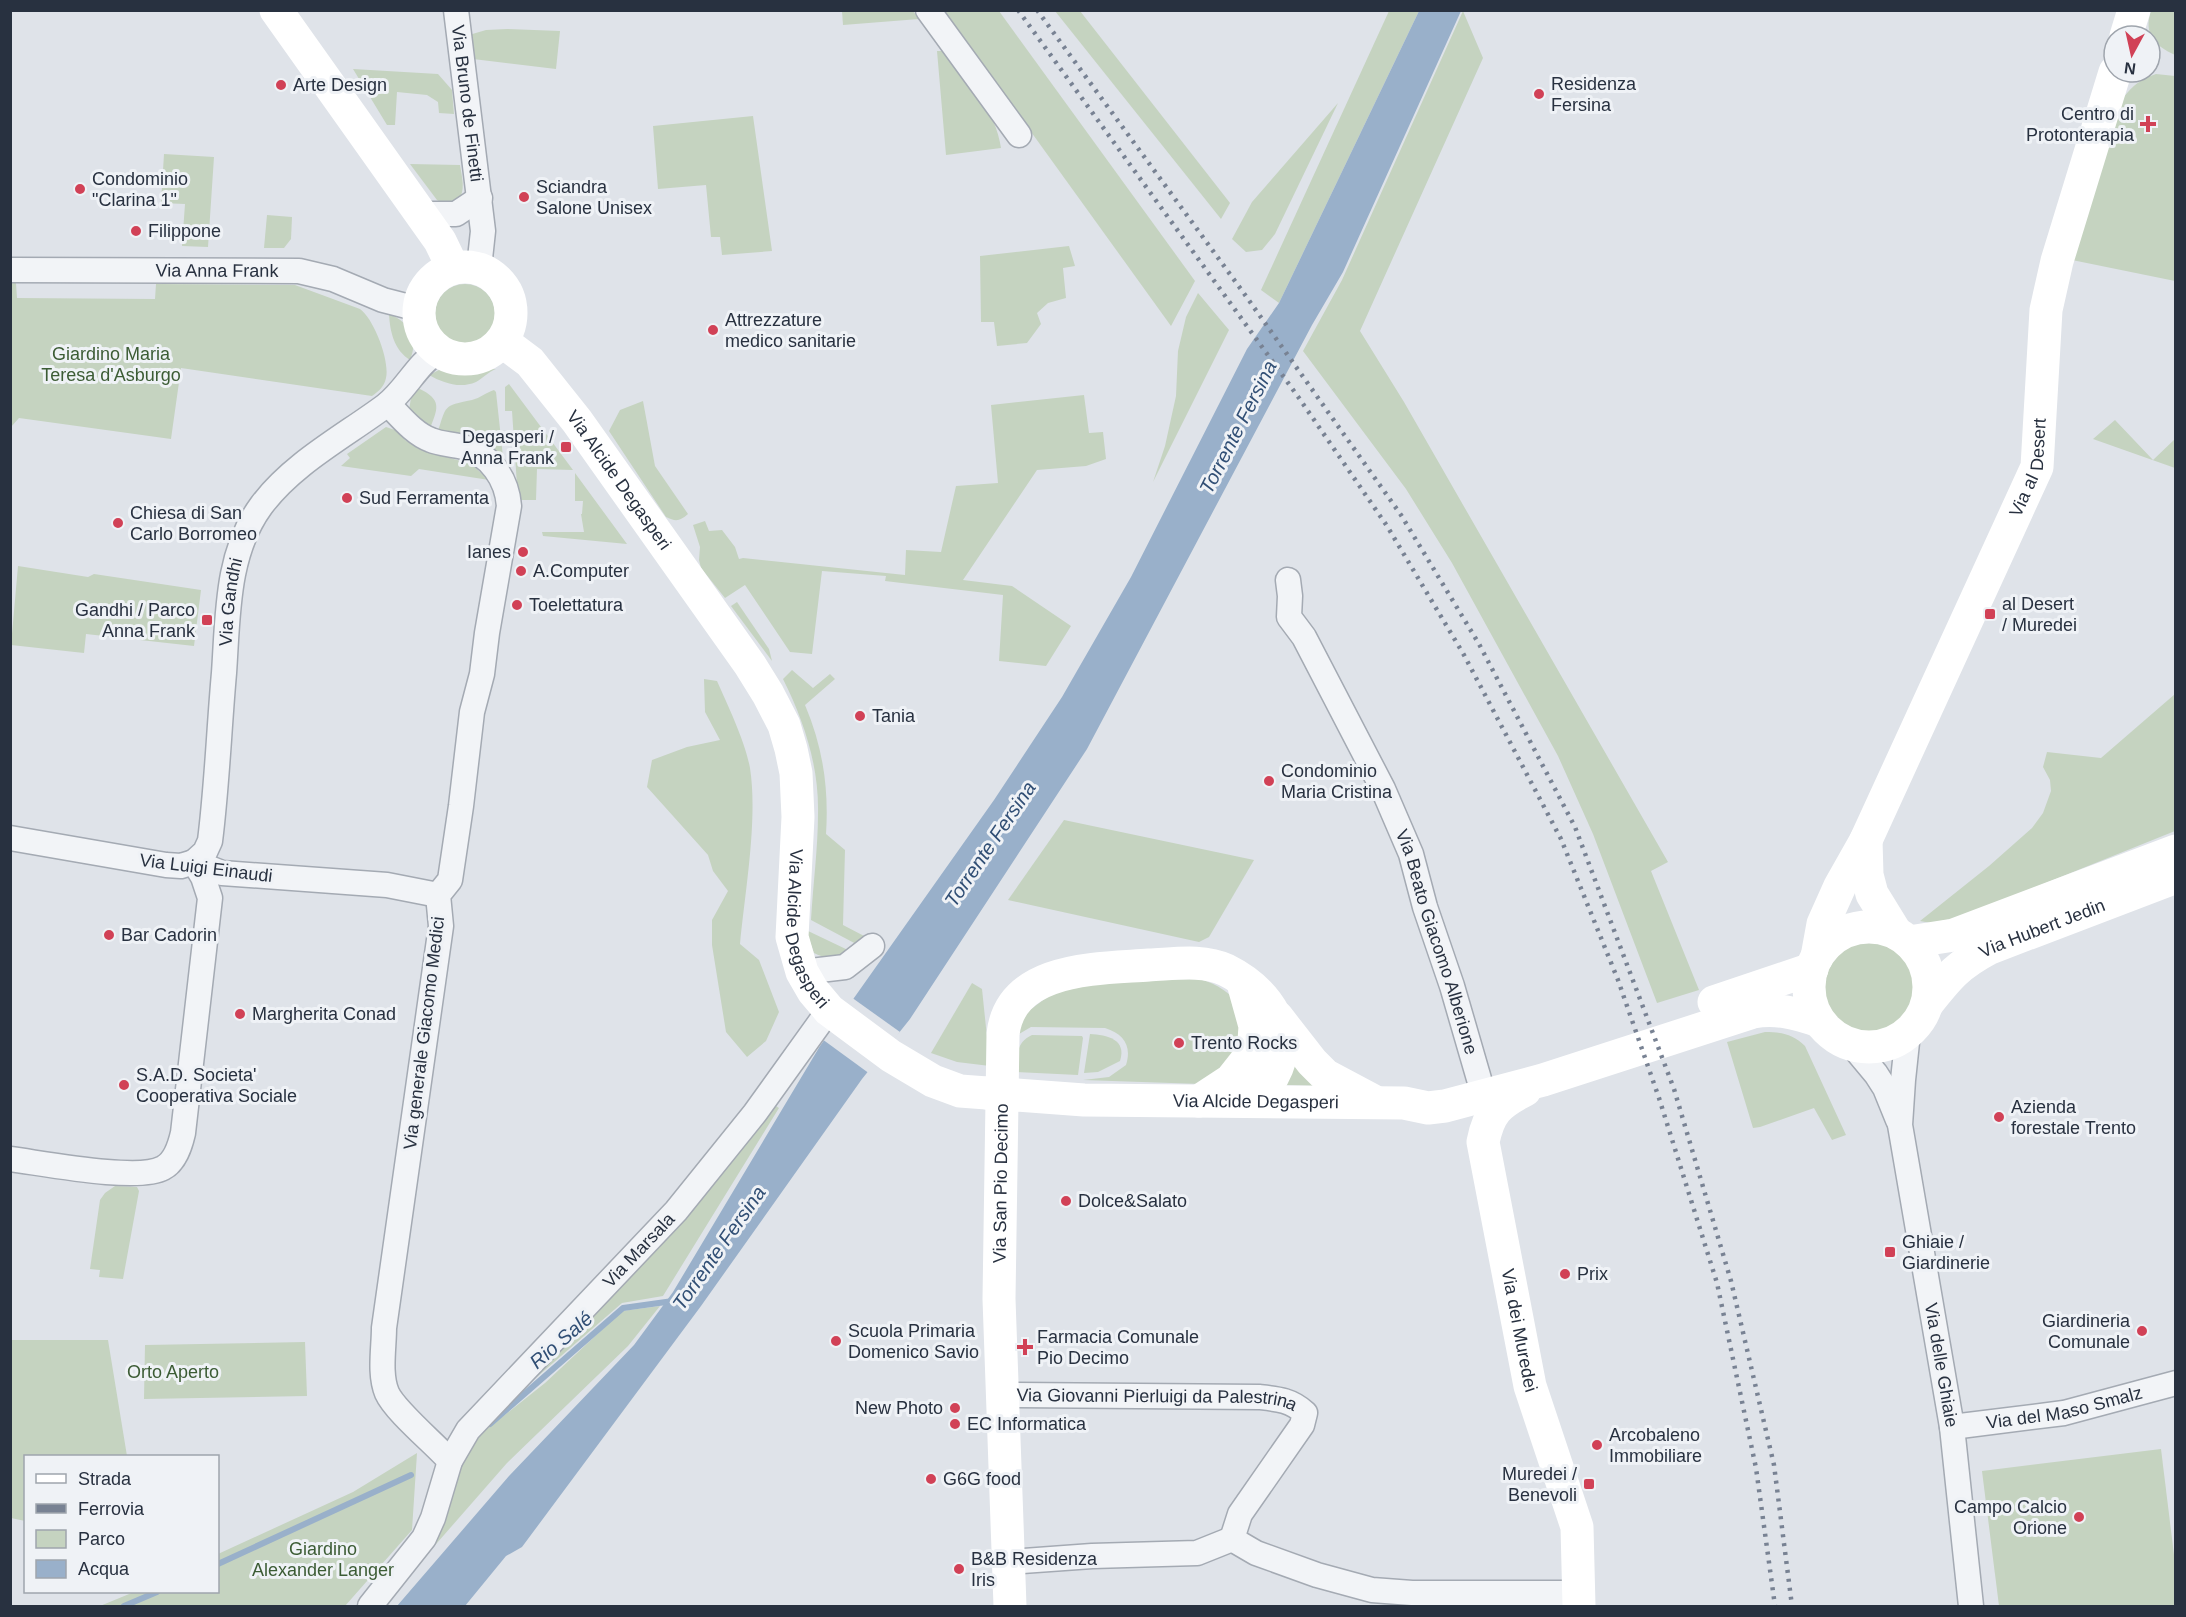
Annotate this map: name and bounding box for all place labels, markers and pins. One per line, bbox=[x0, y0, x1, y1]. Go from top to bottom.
place label: Residenza Fersina bbox=[1551, 74, 1637, 115]
place label: Arte Design bbox=[293, 75, 387, 95]
marker: Arte Design bbox=[274, 78, 288, 92]
marker: Residenza Fersina bbox=[1532, 87, 1546, 101]
place label: Centro di Protonterapia bbox=[2026, 104, 2135, 145]
marker: Centro di Protonterapia bbox=[2139, 115, 2157, 133]
place label: Condominio "Clarina 1" bbox=[92, 169, 188, 210]
place label: Sciandra Salone Unisex bbox=[536, 177, 652, 218]
marker: Condominio "Clarina 1" bbox=[73, 182, 87, 196]
marker: Sciandra Salone Unisex bbox=[517, 190, 531, 204]
place label: Filippone bbox=[148, 221, 221, 241]
marker: Filippone bbox=[129, 224, 143, 238]
place label: Attrezzature medico sanitarie bbox=[725, 310, 856, 351]
marker: Attrezzature medico sanitarie bbox=[706, 323, 720, 337]
place label: Degasperi / Anna Frank bbox=[461, 427, 555, 468]
marker: Degasperi / Anna Frank bbox=[559, 440, 573, 454]
place label: Sud Ferramenta bbox=[359, 488, 490, 508]
marker: Sud Ferramenta bbox=[340, 491, 354, 505]
place label: Chiesa di San Carlo Borromeo bbox=[130, 503, 257, 544]
marker: Chiesa di San Carlo Borromeo bbox=[111, 516, 125, 530]
place label: Ianes bbox=[467, 542, 511, 562]
marker: Ianes bbox=[516, 545, 530, 559]
place label: A.Computer bbox=[533, 561, 629, 581]
marker: A.Computer bbox=[514, 564, 528, 578]
place label: al Desert / Muredei bbox=[2002, 594, 2077, 635]
place label: Toelettatura bbox=[529, 595, 624, 615]
marker: Toelettatura bbox=[510, 598, 524, 612]
place label: Gandhi / Parco Anna Frank bbox=[75, 600, 196, 641]
marker: al Desert / Muredei bbox=[1983, 607, 1997, 621]
marker: Gandhi / Parco Anna Frank bbox=[200, 613, 214, 627]
place label: Tania bbox=[872, 706, 916, 726]
marker: Tania bbox=[853, 709, 867, 723]
place label: Condominio Maria Cristina bbox=[1281, 761, 1393, 802]
marker: Condominio Maria Cristina bbox=[1262, 774, 1276, 788]
place label: Bar Cadorin bbox=[121, 925, 217, 945]
marker: Bar Cadorin bbox=[102, 928, 116, 942]
place label: Margherita Conad bbox=[252, 1004, 396, 1024]
marker: Margherita Conad bbox=[233, 1007, 247, 1021]
place label: Trento Rocks bbox=[1191, 1033, 1297, 1053]
marker: Trento Rocks bbox=[1172, 1036, 1186, 1050]
place label: S.A.D. Societa' Cooperativa Sociale bbox=[136, 1065, 297, 1106]
marker: S.A.D. Societa' Cooperativa Sociale bbox=[117, 1078, 131, 1092]
place label: Azienda forestale Trento bbox=[2011, 1097, 2136, 1138]
marker: Azienda forestale Trento bbox=[1992, 1110, 2006, 1124]
place label: Dolce&Salato bbox=[1078, 1191, 1187, 1211]
marker: Dolce&Salato bbox=[1059, 1194, 1073, 1208]
place label: Ghiaie / Giardinerie bbox=[1902, 1232, 1990, 1273]
marker: Ghiaie / Giardinerie bbox=[1883, 1245, 1897, 1259]
place label: Prix bbox=[1577, 1264, 1608, 1284]
marker: Prix bbox=[1558, 1267, 1572, 1281]
place label: Giardineria Comunale bbox=[2042, 1311, 2131, 1352]
place label: Scuola Primaria Domenico Savio bbox=[848, 1321, 979, 1362]
marker: Giardineria Comunale bbox=[2135, 1324, 2149, 1338]
place label: Farmacia Comunale Pio Decimo bbox=[1037, 1327, 1199, 1368]
marker: Scuola Primaria Domenico Savio bbox=[829, 1334, 843, 1348]
marker: Farmacia Comunale Pio Decimo bbox=[1018, 1340, 1032, 1354]
place label: New Photo bbox=[855, 1398, 943, 1418]
marker: New Photo bbox=[948, 1401, 962, 1415]
place label: EC Informatica bbox=[967, 1414, 1087, 1434]
marker: EC Informatica bbox=[948, 1417, 962, 1431]
place label: Arcobaleno Immobiliare bbox=[1609, 1425, 1702, 1466]
marker: Arcobaleno Immobiliare bbox=[1590, 1438, 1604, 1452]
place label: Muredei / Benevoli bbox=[1502, 1464, 1577, 1505]
place label: G6G food bbox=[943, 1469, 1021, 1489]
marker: G6G food bbox=[924, 1472, 938, 1486]
marker: Muredei / Benevoli bbox=[1582, 1477, 1596, 1491]
place label: Campo Calcio Orione bbox=[1954, 1497, 2067, 1538]
marker: Campo Calcio Orione bbox=[2072, 1510, 2086, 1524]
place label: B&B Residenza Iris bbox=[971, 1549, 1098, 1590]
marker: B&B Residenza Iris bbox=[952, 1562, 966, 1576]

